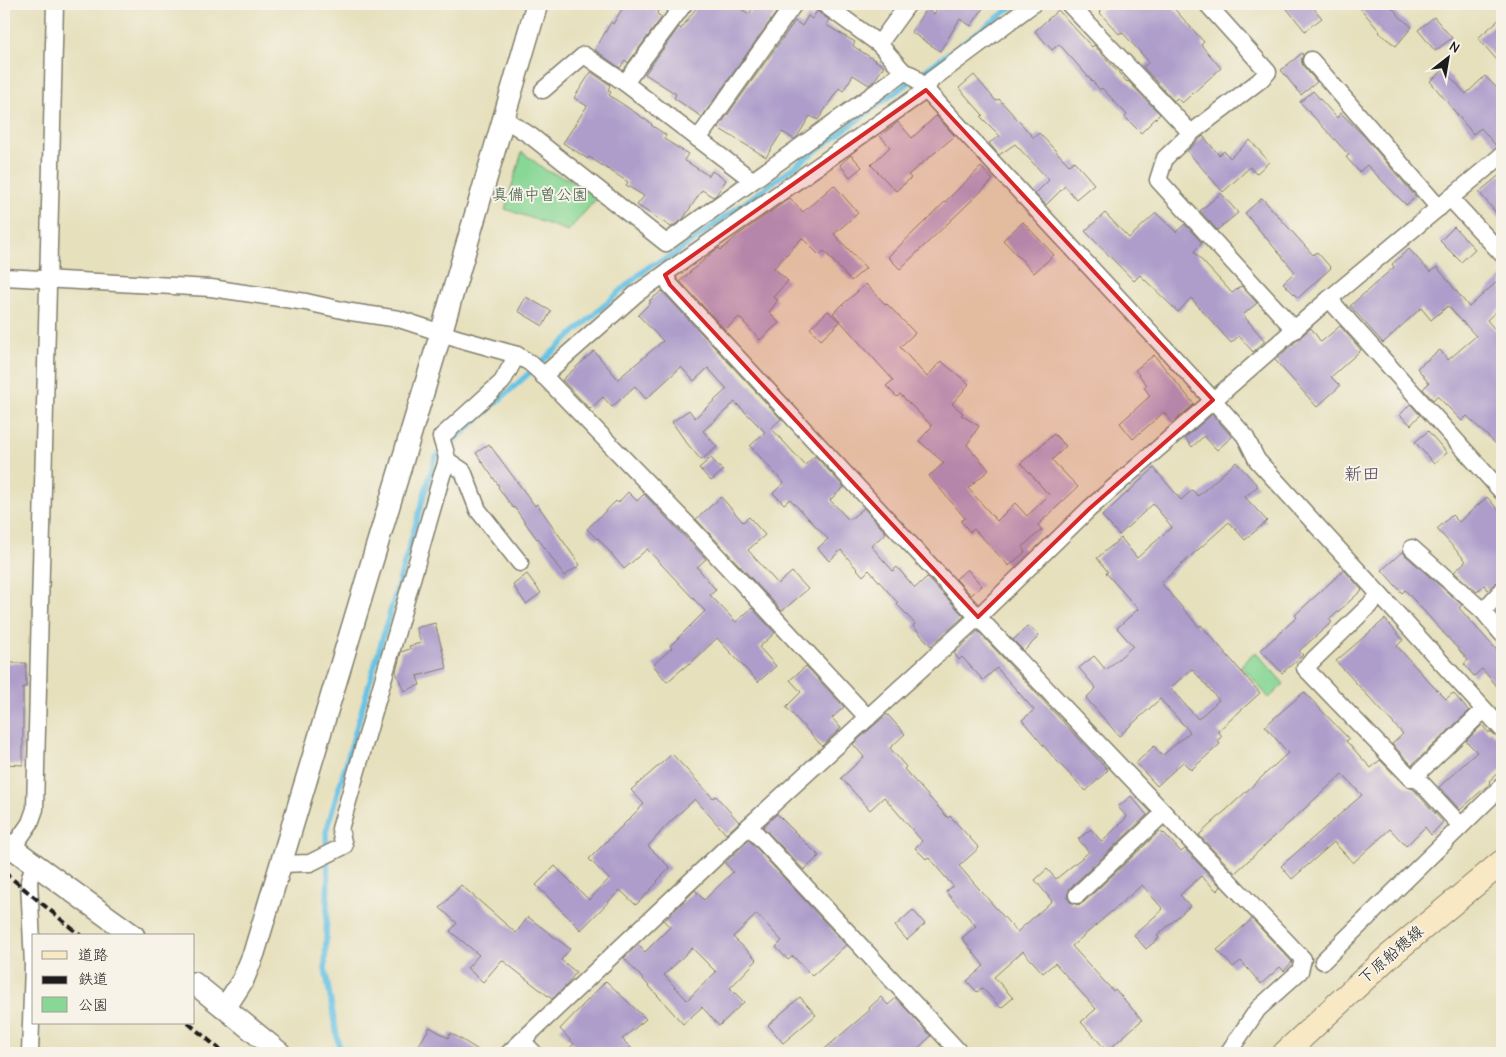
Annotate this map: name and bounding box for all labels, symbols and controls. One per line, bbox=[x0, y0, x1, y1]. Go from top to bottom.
north arrow bbox=[1424, 32, 1474, 82]
text: N bbox=[1446, 38, 1463, 57]
park label: 真備中曽公園 bbox=[492, 186, 588, 204]
district label: 新田 bbox=[1344, 464, 1380, 485]
street label: 下原船穂線 bbox=[1355, 922, 1427, 988]
legend bbox=[32, 934, 195, 1024]
text: 道路 bbox=[78, 946, 108, 964]
text: 鉄道 bbox=[78, 970, 108, 988]
text: 公園 bbox=[78, 996, 108, 1014]

